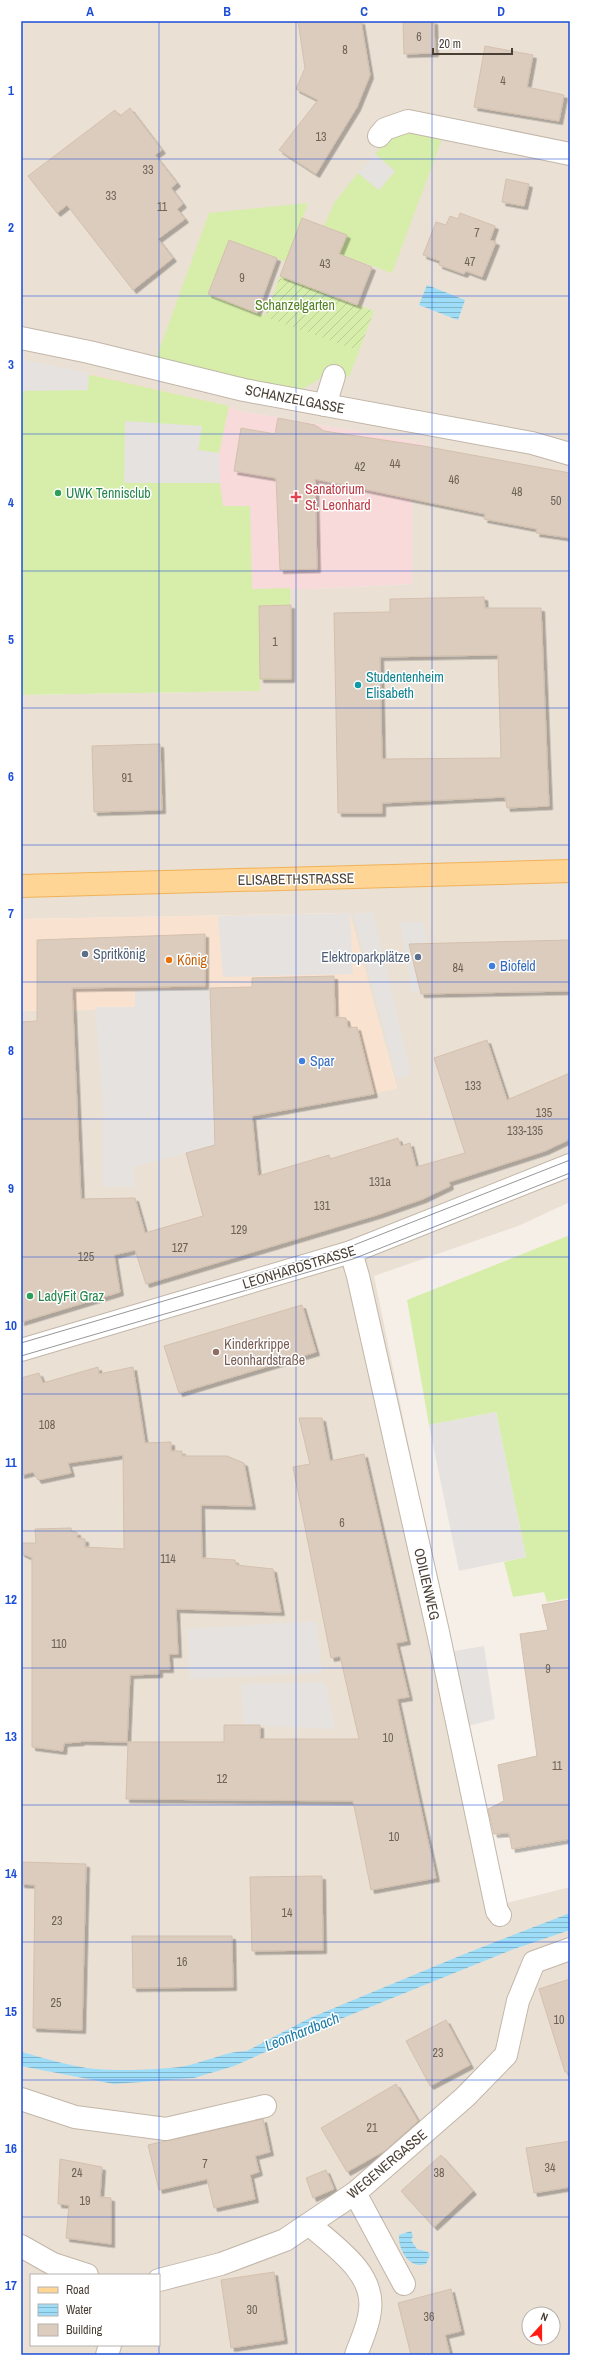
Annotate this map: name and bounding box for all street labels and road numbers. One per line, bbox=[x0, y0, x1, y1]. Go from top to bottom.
street label: SCHANZELGASSE bbox=[244, 381, 346, 417]
street label: ELISABETHSTRASSE bbox=[237, 869, 355, 889]
street label: LEONHARDSTRASSE bbox=[240, 1241, 358, 1293]
street label: ODILIENWEG bbox=[410, 1546, 444, 1622]
street label: WEGENERGASSE bbox=[343, 2125, 431, 2203]

